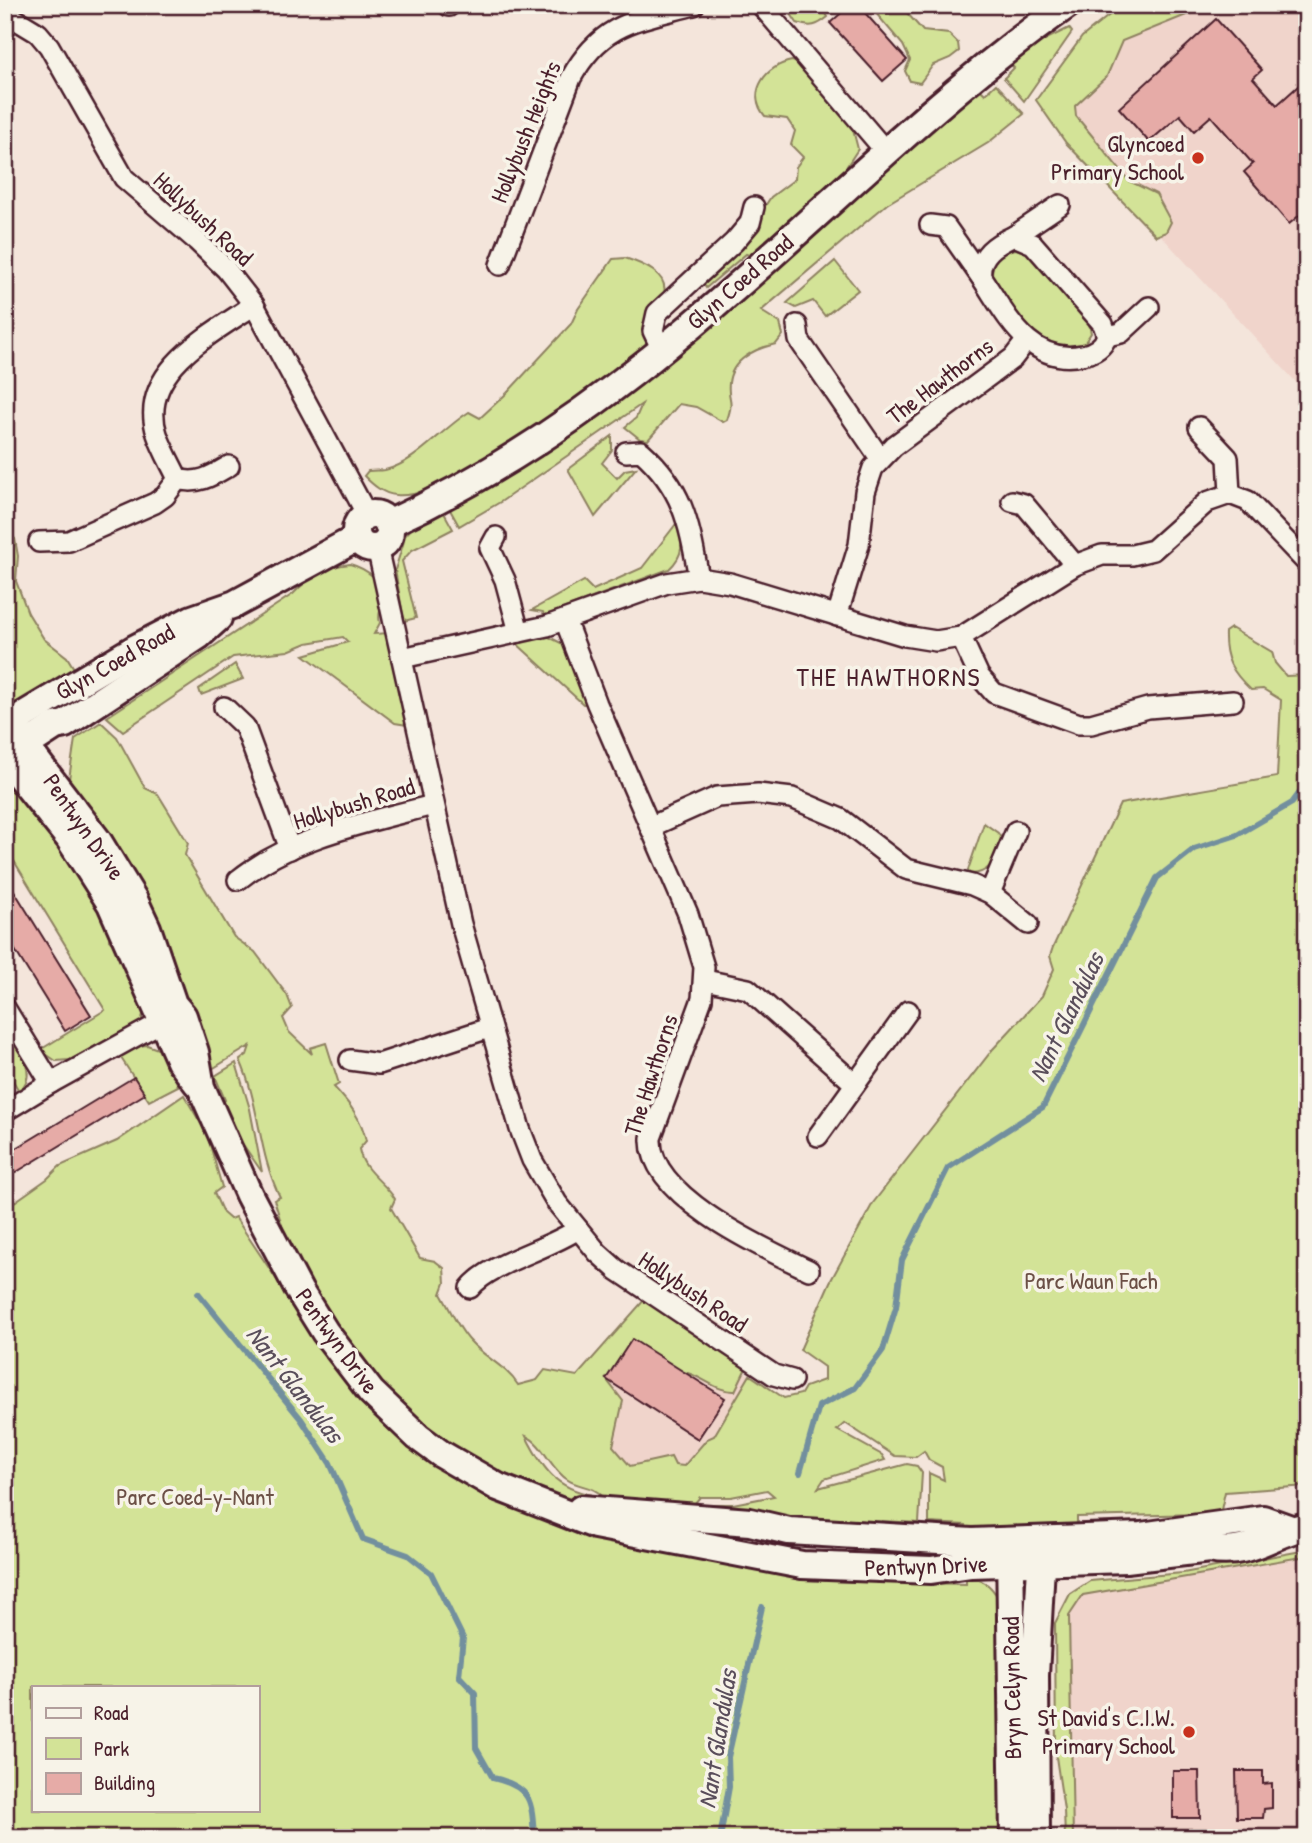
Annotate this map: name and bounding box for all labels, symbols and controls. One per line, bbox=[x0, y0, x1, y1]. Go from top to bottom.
street label: Hollybush Heights bbox=[482, 56, 568, 207]
place label: Glyncoed Primary School bbox=[1051, 127, 1185, 187]
marker: Glyncoed Primary School bbox=[1190, 150, 1206, 166]
street label: Hollybush Road bbox=[147, 164, 260, 273]
street label: Glyn Coed Road bbox=[679, 226, 799, 336]
street label: The Hawthorns bbox=[880, 330, 999, 431]
street label: Glyn Coed Road bbox=[49, 615, 180, 707]
district label: THE HAWTHORNS bbox=[796, 659, 982, 694]
street label: Pentwyn Drive bbox=[36, 767, 133, 886]
street label: Hollybush Road bbox=[289, 769, 418, 837]
water label: Nant Glandulas bbox=[1019, 945, 1113, 1087]
street label: The Hawthorns bbox=[615, 1010, 685, 1139]
street label: Hollybush Road bbox=[633, 1243, 754, 1339]
park label: Parc Waun Fach bbox=[1025, 1264, 1157, 1296]
street label: Pentwyn Drive bbox=[289, 1281, 387, 1400]
water label: Nant Glandulas bbox=[239, 1318, 353, 1451]
park label: Parc Coed-y-Nant bbox=[116, 1480, 275, 1512]
street label: Pentwyn Drive bbox=[864, 1547, 988, 1583]
street label: Bryn Celyn Road bbox=[994, 1616, 1028, 1760]
water label: Nant Glandulas bbox=[688, 1665, 745, 1811]
legend bbox=[32, 1686, 259, 1812]
text: Road bbox=[94, 1698, 128, 1727]
place label: St David's C.I.W. Primary School bbox=[1037, 1701, 1176, 1761]
marker: St David's C.I.W. Primary School bbox=[1181, 1724, 1197, 1740]
text: Park bbox=[94, 1734, 129, 1763]
text: Building bbox=[94, 1768, 155, 1797]

